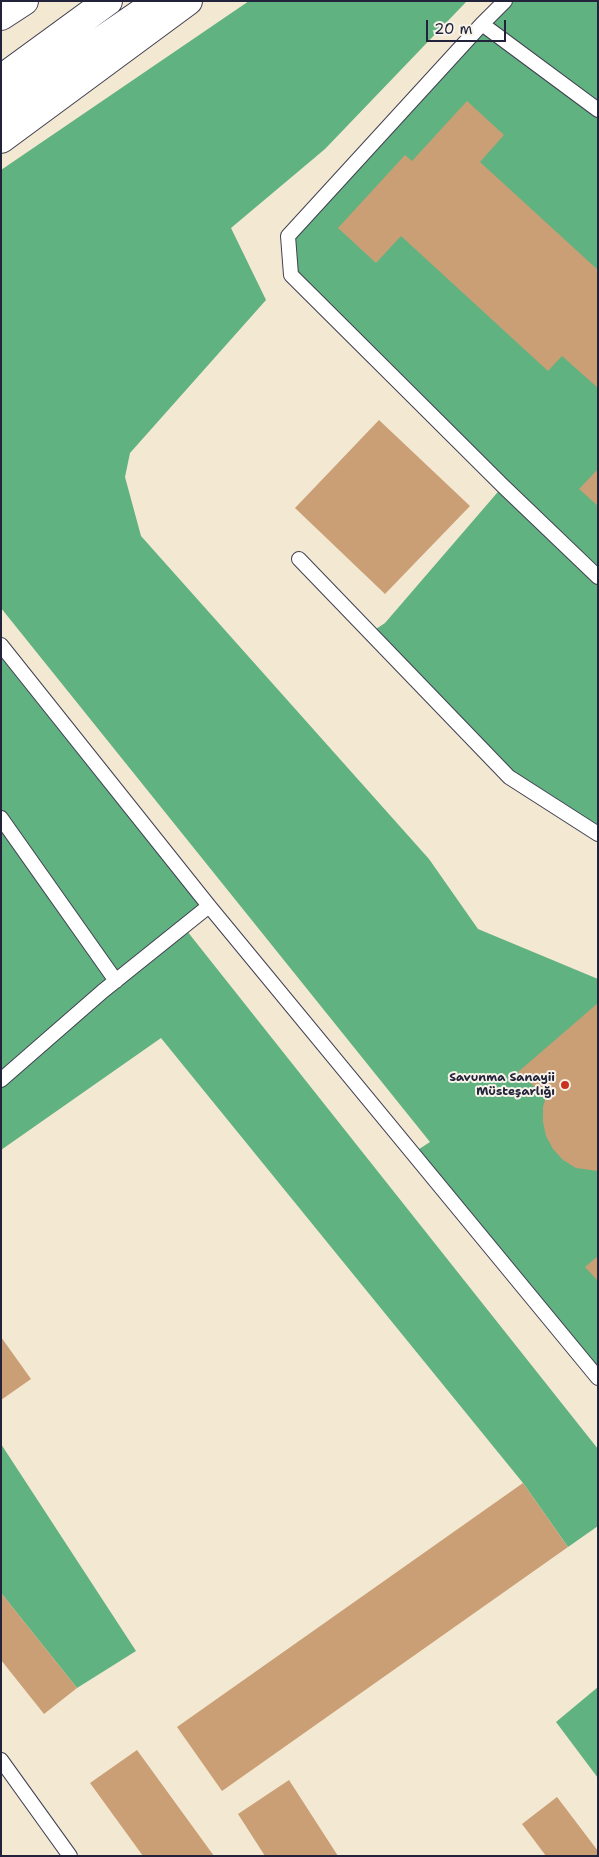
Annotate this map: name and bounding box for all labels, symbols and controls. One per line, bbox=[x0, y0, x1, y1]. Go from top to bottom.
scale bar bbox=[429, 10, 509, 42]
text: 20 m bbox=[434, 19, 473, 39]
place label: Savunma Sanayii Müsteşarlığı bbox=[449, 1071, 555, 1099]
marker: Savunma Sanayii Müsteşarlığı bbox=[559, 1079, 571, 1091]

